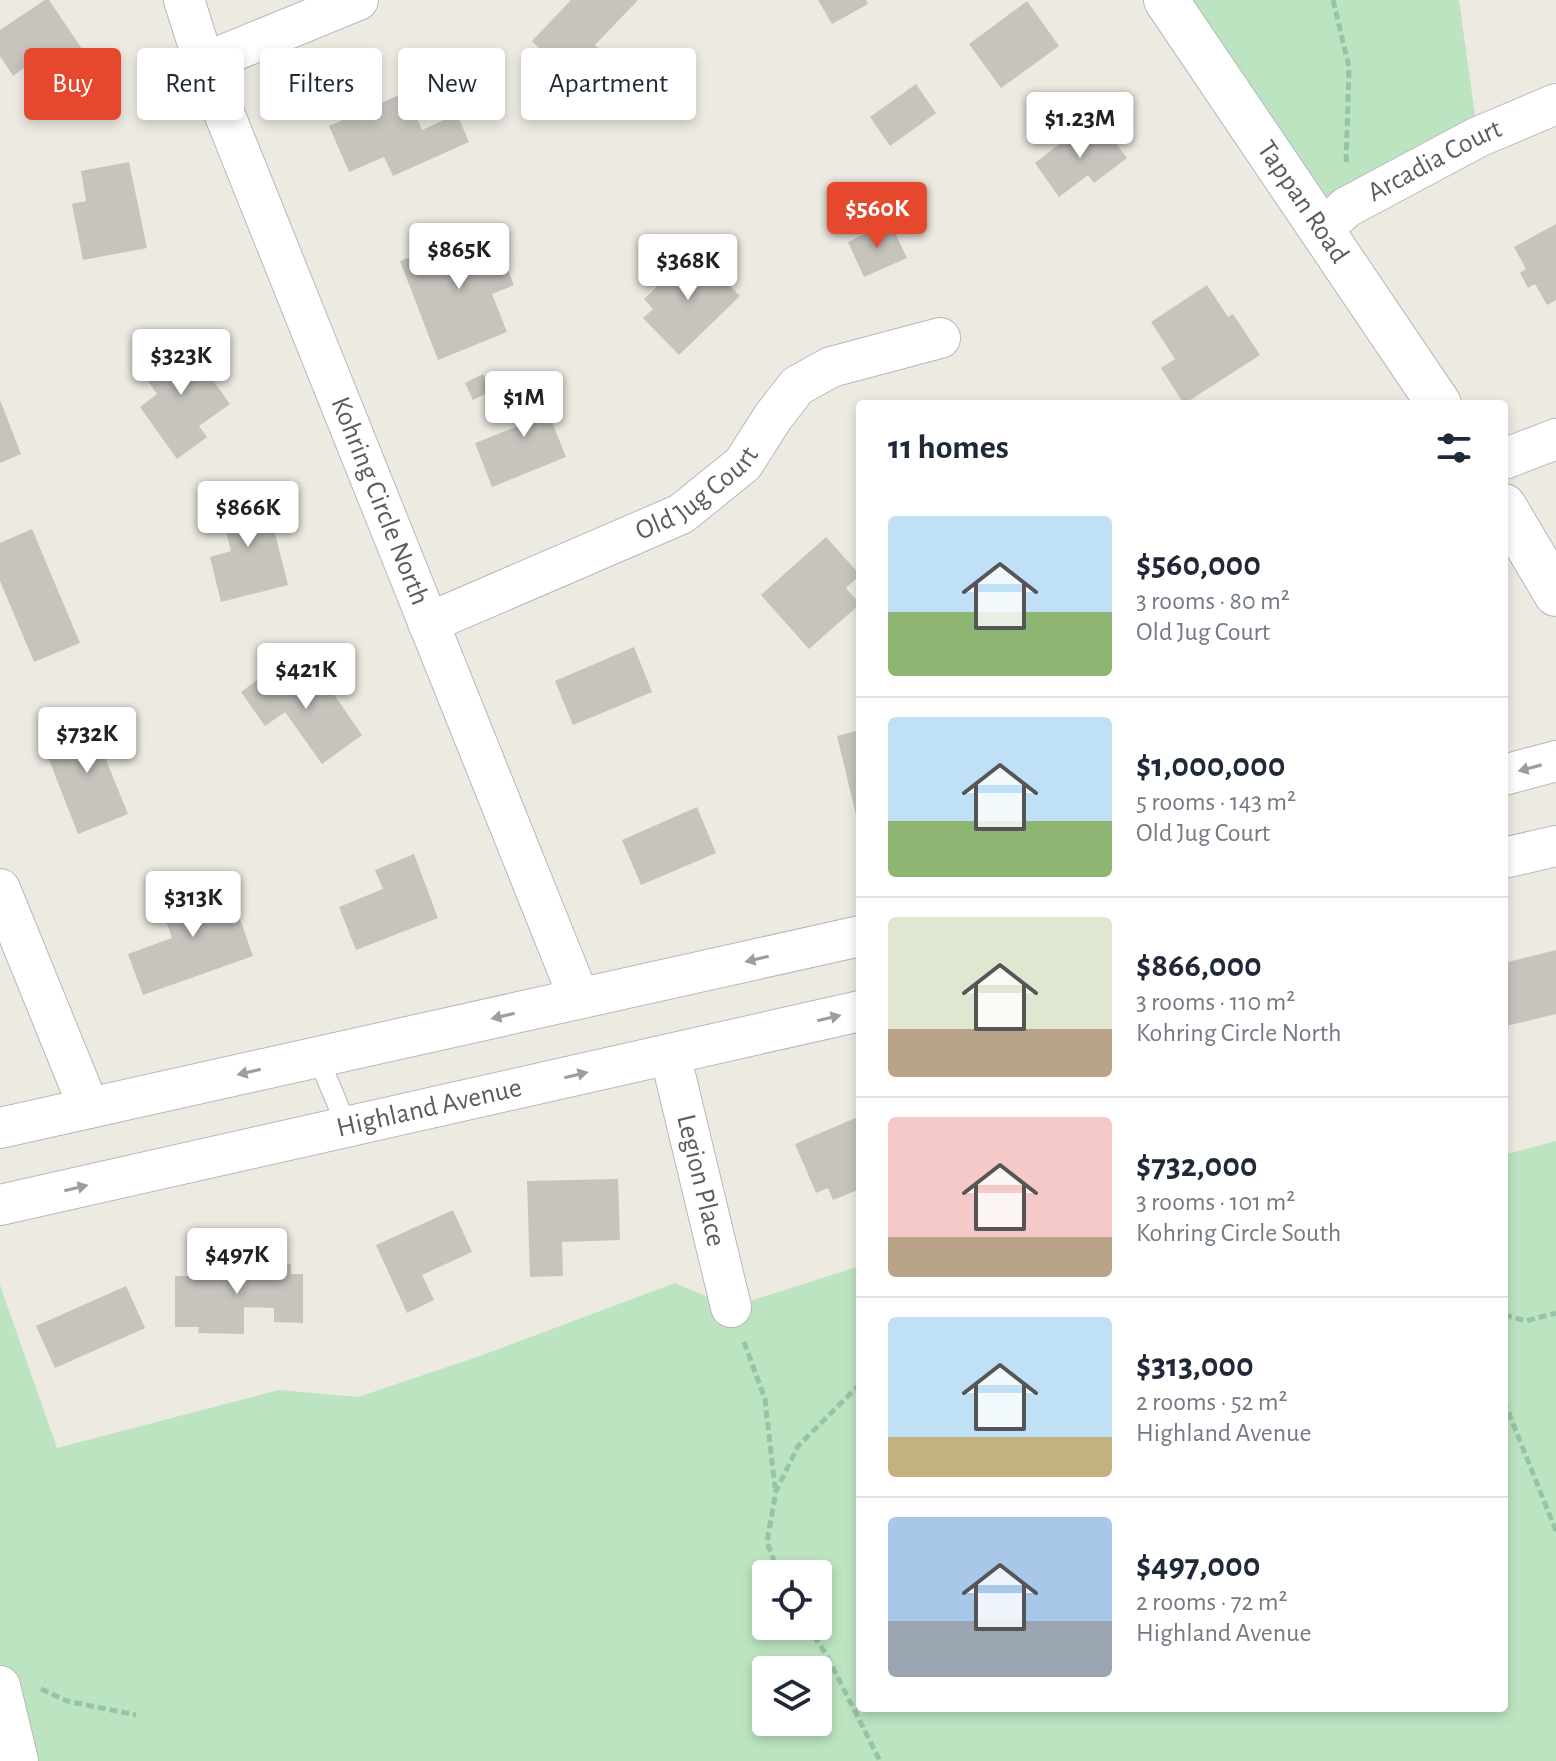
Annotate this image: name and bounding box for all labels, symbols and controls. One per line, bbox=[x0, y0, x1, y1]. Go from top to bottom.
chip: Buy bbox=[24, 48, 121, 120]
chip: Rent bbox=[137, 48, 244, 120]
chip: Filters bbox=[260, 48, 382, 120]
chip: New bbox=[398, 48, 505, 120]
chip: Apartment bbox=[521, 48, 696, 120]
pin: $1.23M bbox=[1015, 92, 1145, 160]
text: $1.23M bbox=[1044, 105, 1116, 131]
street label: Arcadia Court bbox=[1363, 115, 1506, 207]
street label: Tappan Road bbox=[1252, 136, 1354, 268]
pin: $560K bbox=[821, 182, 933, 250]
text: $560K bbox=[845, 195, 909, 221]
pin: $865K bbox=[403, 223, 515, 291]
pin: $368K bbox=[632, 234, 744, 302]
text: $865K bbox=[427, 236, 491, 262]
text: $368K bbox=[656, 247, 720, 273]
pin: $323K bbox=[125, 329, 237, 397]
text: $323K bbox=[150, 342, 212, 368]
pin: $1M bbox=[485, 371, 563, 439]
text: $1M bbox=[503, 384, 545, 410]
street label: Kohring Circle North bbox=[325, 393, 434, 609]
icon: filters bbox=[1432, 426, 1476, 470]
text: 11 homes bbox=[888, 431, 1009, 465]
street label: Old Jug Court bbox=[632, 442, 764, 546]
pin: $866K bbox=[192, 481, 304, 549]
text: $866K bbox=[216, 494, 280, 520]
icon: home bbox=[952, 548, 1048, 644]
text: $560,000 bbox=[1136, 548, 1261, 582]
text: 3 rooms · 80 m² bbox=[1136, 588, 1290, 614]
text: Old Jug Court bbox=[1136, 619, 1270, 645]
pin: $421K bbox=[250, 643, 362, 711]
text: $421K bbox=[275, 656, 337, 682]
pin: $732K bbox=[31, 707, 143, 775]
text: $732K bbox=[56, 720, 118, 746]
icon: home bbox=[952, 749, 1048, 845]
text: $1,000,000 bbox=[1136, 749, 1285, 783]
one-way arrow bbox=[1517, 763, 1542, 775]
text: 5 rooms · 143 m² bbox=[1136, 789, 1296, 815]
text: Old Jug Court bbox=[1136, 820, 1270, 846]
pin: $313K bbox=[137, 871, 249, 939]
text: $313K bbox=[164, 884, 222, 910]
icon: home bbox=[952, 949, 1048, 1045]
text: $866,000 bbox=[1136, 949, 1262, 983]
one-way arrow bbox=[744, 953, 769, 966]
text: 3 rooms · 110 m² bbox=[1136, 989, 1295, 1015]
one-way arrow bbox=[490, 1010, 515, 1022]
one-way arrow bbox=[817, 1011, 842, 1024]
text: Kohring Circle North bbox=[1136, 1020, 1342, 1046]
one-way arrow bbox=[236, 1066, 261, 1079]
one-way arrow bbox=[563, 1068, 588, 1081]
street label: Highland Avenue bbox=[334, 1074, 524, 1143]
street label: Legion Place bbox=[671, 1111, 730, 1249]
icon: home bbox=[952, 1149, 1048, 1245]
text: $732,000 bbox=[1136, 1149, 1258, 1183]
one-way arrow bbox=[64, 1181, 89, 1194]
text: 3 rooms · 101 m² bbox=[1136, 1189, 1295, 1215]
text: Kohring Circle South bbox=[1136, 1220, 1341, 1246]
pin: $497K bbox=[181, 1228, 293, 1296]
text: $497K bbox=[205, 1241, 269, 1267]
icon: home bbox=[952, 1349, 1048, 1445]
text: $313,000 bbox=[1136, 1349, 1254, 1383]
text: 2 rooms · 52 m² bbox=[1136, 1389, 1288, 1415]
text: Highland Avenue bbox=[1136, 1420, 1311, 1446]
icon: home bbox=[952, 1549, 1048, 1645]
text: $497,000 bbox=[1136, 1549, 1260, 1583]
map controls bbox=[752, 1560, 832, 1736]
button: locate bbox=[752, 1560, 832, 1640]
text: 2 rooms · 72 m² bbox=[1136, 1589, 1288, 1615]
text: Highland Avenue bbox=[1136, 1620, 1311, 1646]
button: layers bbox=[752, 1656, 832, 1736]

